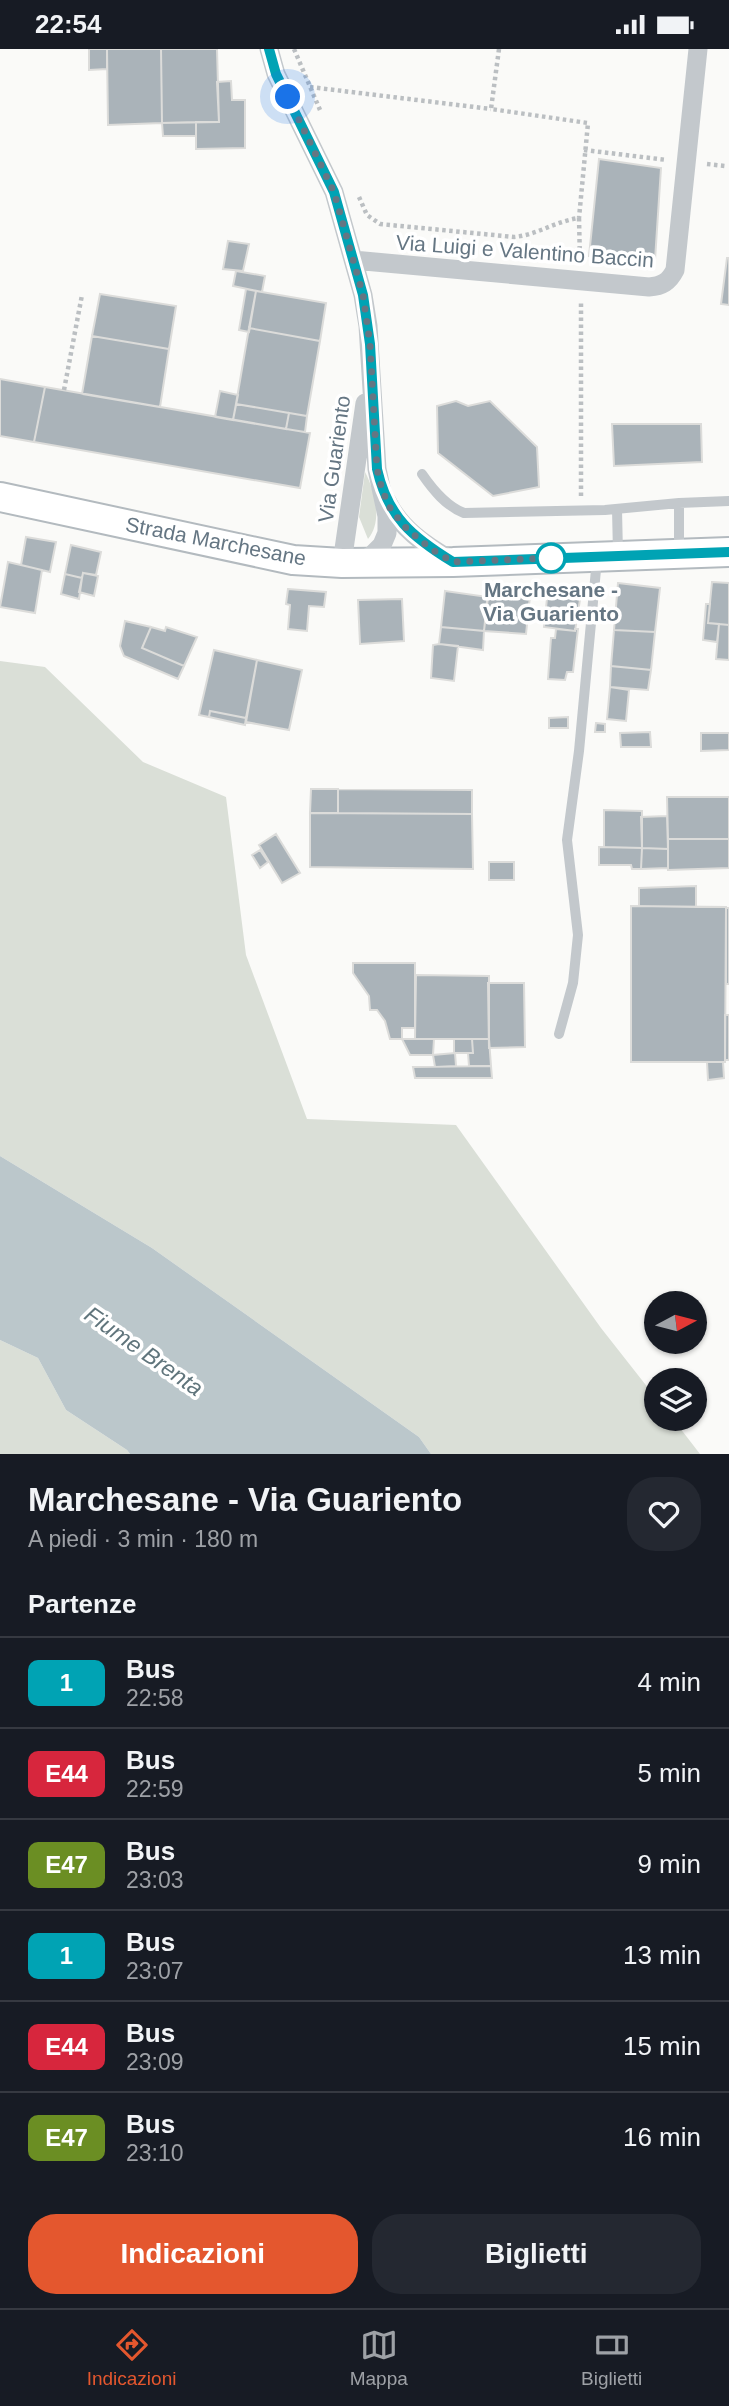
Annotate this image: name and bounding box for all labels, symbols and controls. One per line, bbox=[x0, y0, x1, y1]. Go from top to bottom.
text: 22:54 bbox=[35, 9, 102, 39]
your location bbox=[270, 79, 305, 114]
street label: Via Luigi e Valentino Baccin bbox=[395, 231, 655, 271]
street label: Via Guariento bbox=[314, 394, 354, 524]
street label: Strada Marchesane bbox=[124, 512, 308, 570]
marker: Marchesane - Via Guariento bbox=[536, 543, 566, 573]
place label: Marchesane - Via Guariento bbox=[483, 578, 619, 625]
north arrow bbox=[644, 1291, 707, 1355]
map controls bbox=[644, 1291, 707, 1431]
water label: Fiume Brenta bbox=[80, 1301, 208, 1401]
button: layers bbox=[644, 1368, 707, 1431]
button: heart bbox=[627, 1477, 701, 1551]
text: Marchesane - Via Guariento bbox=[28, 1481, 462, 1518]
text: A piedi · 3 min · 180 m bbox=[28, 1526, 258, 1552]
text: Partenze bbox=[28, 1589, 136, 1619]
text: Bus bbox=[126, 1654, 175, 1684]
text: 4 min bbox=[637, 1667, 701, 1697]
text: 1 bbox=[60, 1669, 73, 1696]
text: 22:58 bbox=[126, 1685, 184, 1711]
text: Bus bbox=[126, 1745, 175, 1775]
text: 5 min bbox=[637, 1758, 701, 1788]
text: E44 bbox=[45, 1760, 88, 1787]
text: 22:59 bbox=[126, 1776, 184, 1802]
text: Bus bbox=[126, 1836, 175, 1866]
text: 9 min bbox=[637, 1849, 701, 1879]
text: E47 bbox=[45, 1851, 88, 1878]
text: 23:03 bbox=[126, 1867, 184, 1893]
text: Bus bbox=[126, 1927, 175, 1957]
text: 13 min bbox=[623, 1940, 701, 1970]
text: 1 bbox=[60, 1942, 73, 1969]
text: 23:07 bbox=[126, 1958, 184, 1984]
text: Bus bbox=[126, 2018, 175, 2048]
text: 15 min bbox=[623, 2031, 701, 2061]
text: E44 bbox=[45, 2033, 88, 2060]
text: 23:09 bbox=[126, 2049, 184, 2075]
text: Bus bbox=[126, 2109, 175, 2139]
text: 16 min bbox=[623, 2122, 701, 2152]
text: E47 bbox=[45, 2124, 88, 2151]
text: 23:10 bbox=[126, 2140, 184, 2166]
button: Indicazioni bbox=[28, 2214, 358, 2294]
button: Biglietti bbox=[372, 2214, 701, 2294]
tab: Indicazioni bbox=[87, 2326, 176, 2390]
tab: Mappa bbox=[350, 2326, 408, 2390]
tab: Biglietti bbox=[581, 2326, 642, 2390]

